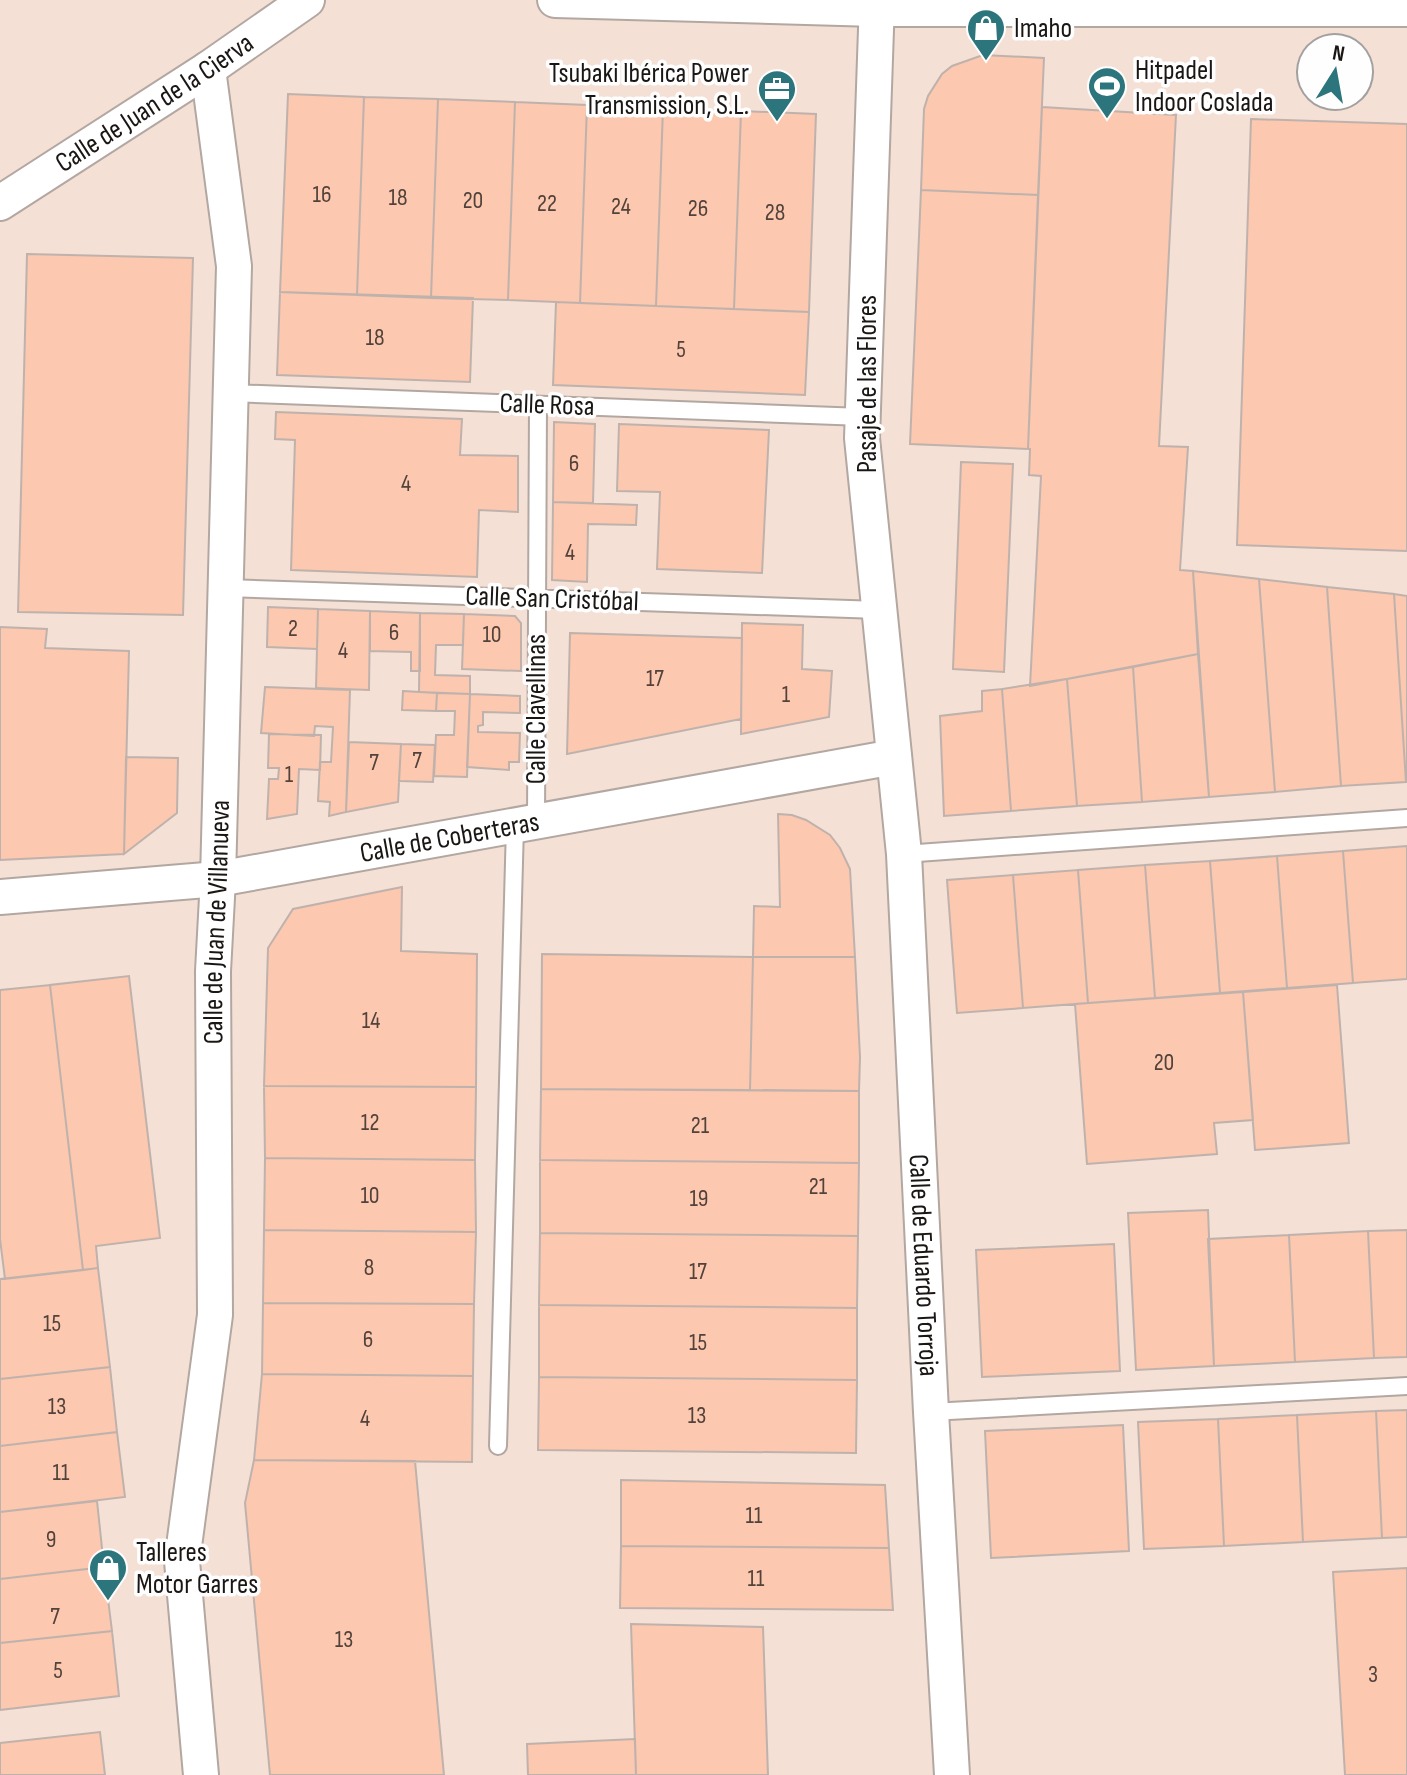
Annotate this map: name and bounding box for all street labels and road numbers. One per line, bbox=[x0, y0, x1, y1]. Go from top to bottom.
street label: Calle de Juan de la Cierva bbox=[49, 26, 260, 179]
street label: Pasaje de las Flores bbox=[851, 295, 884, 473]
street label: Calle Rosa bbox=[499, 387, 595, 423]
street label: Calle San Cristóbal bbox=[465, 579, 639, 619]
street label: Calle Clavellinas bbox=[520, 634, 553, 784]
street label: Calle de Juan de Villanueva bbox=[197, 800, 237, 1044]
street label: Calle de Coberteras bbox=[357, 805, 542, 870]
street label: Calle de Eduardo Torroja bbox=[902, 1153, 946, 1377]

